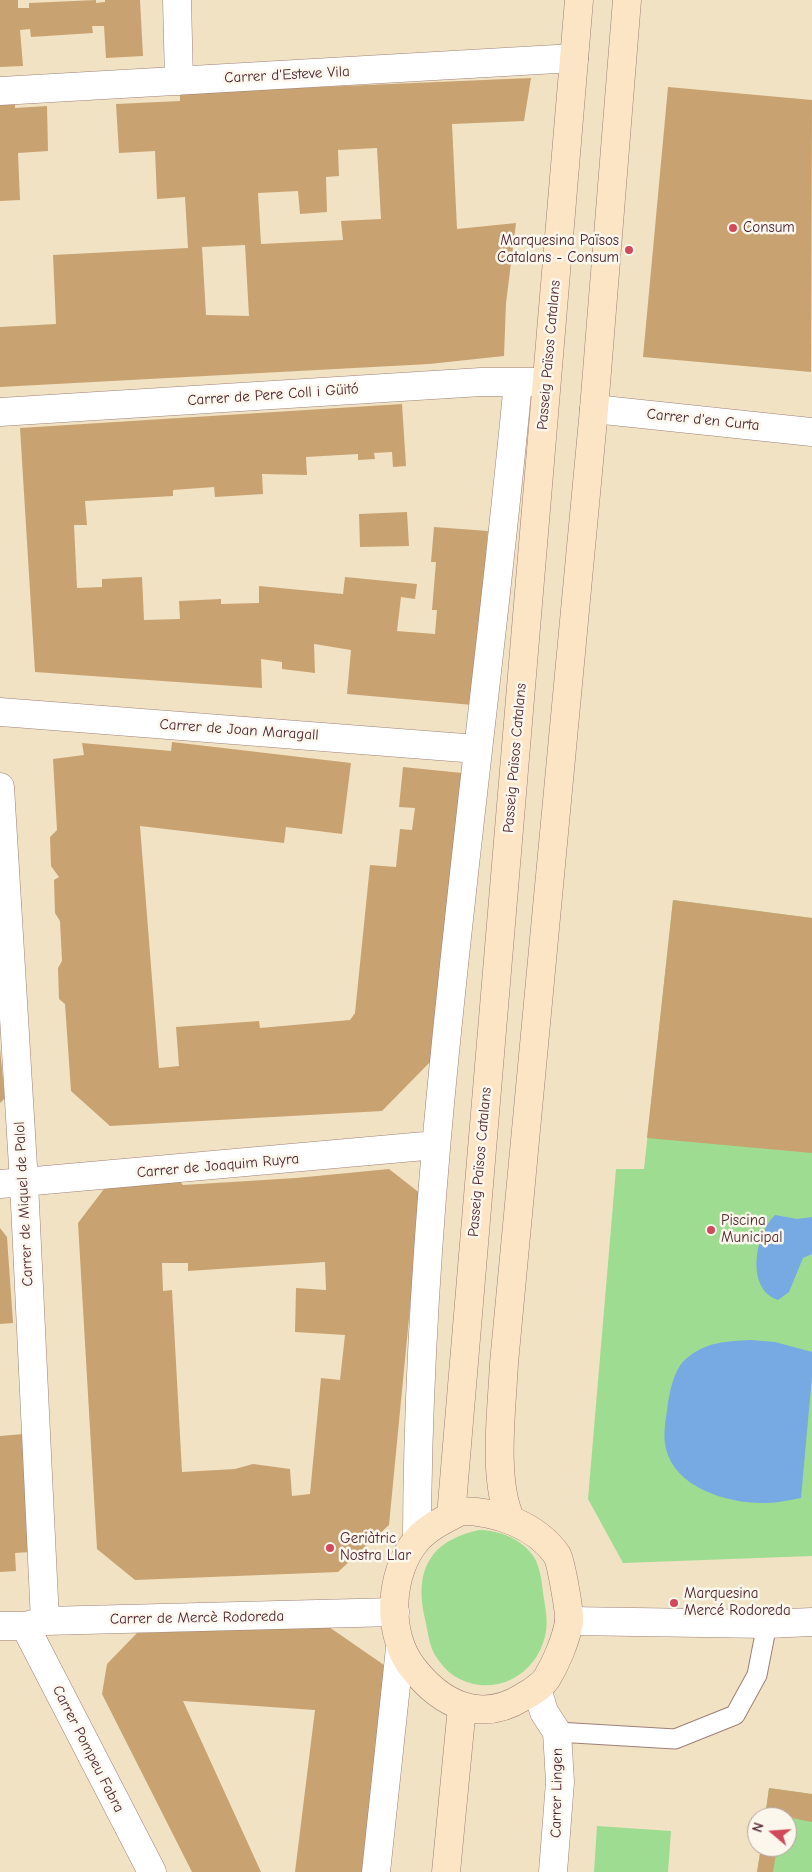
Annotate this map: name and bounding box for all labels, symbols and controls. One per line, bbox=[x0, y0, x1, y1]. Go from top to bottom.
street label: Carrer d'Esteve Vila bbox=[224, 63, 350, 87]
place label: Consum bbox=[743, 219, 795, 237]
marker: Consum bbox=[727, 222, 739, 234]
place label: Marquesina Països Catalans - Consum bbox=[497, 232, 619, 267]
marker: Marquesina Països Catalans - Consum bbox=[623, 244, 635, 256]
street label: Passeig Països Catalans bbox=[533, 279, 565, 431]
street label: Carrer de Pere Coll i Güitó bbox=[187, 380, 359, 410]
street label: Carrer d'en Curta bbox=[646, 405, 760, 435]
street label: Passeig Països Catalans bbox=[499, 682, 531, 834]
street label: Carrer de Joan Maragall bbox=[159, 715, 319, 745]
street label: Passeig Països Catalans bbox=[464, 1086, 496, 1238]
street label: Carrer de Miquel de Palol bbox=[11, 1121, 37, 1287]
street label: Carrer de Joaquim Ruyra bbox=[136, 1150, 300, 1182]
place label: Piscina Municipal bbox=[721, 1212, 783, 1247]
marker: Piscina Municipal bbox=[705, 1224, 717, 1236]
place label: Geriàtric Nostra Llar bbox=[340, 1530, 411, 1565]
marker: Geriàtric Nostra Llar bbox=[324, 1542, 336, 1554]
place label: Marquesina Mercé Rodoreda bbox=[684, 1585, 791, 1620]
marker: Marquesina Mercé Rodoreda bbox=[668, 1597, 680, 1609]
street label: Carrer de Mercè Rodoreda bbox=[110, 1607, 284, 1629]
street label: Carrer Pompeu Fabra bbox=[48, 1682, 128, 1816]
street label: Carrer Lingen bbox=[547, 1748, 567, 1838]
north arrow bbox=[747, 1807, 797, 1857]
text: N bbox=[749, 1821, 768, 1835]

